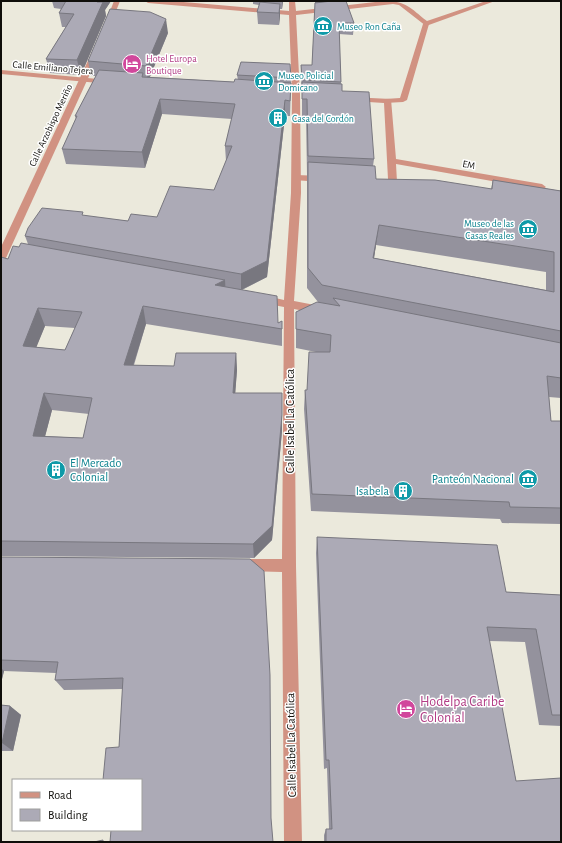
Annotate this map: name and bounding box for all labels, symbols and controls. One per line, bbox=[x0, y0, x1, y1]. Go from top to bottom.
museum icon: Museo Ron Caña bbox=[312, 15, 334, 37]
place label: Museo Ron Caña bbox=[337, 22, 401, 32]
hotel icon: Hotel Europa Boutique bbox=[121, 53, 143, 75]
place label: Hotel Europa Boutique bbox=[146, 54, 197, 76]
street label: Calle Emiliano Tejera bbox=[12, 59, 94, 77]
museum icon: Museo Policial Domicano bbox=[253, 70, 275, 92]
place label: Museo Policial Domicano bbox=[278, 71, 334, 93]
street label: Calle Arzobispo Meriño bbox=[27, 83, 74, 168]
building icon: Casa del Cordón bbox=[267, 107, 289, 129]
place label: Casa del Cordón bbox=[292, 114, 354, 124]
street label: EM bbox=[462, 159, 476, 171]
museum icon: Museo de las Casas Reales bbox=[517, 218, 539, 240]
place label: Museo de las Casas Reales bbox=[464, 219, 514, 241]
street label: Calle Isabel La Católica bbox=[284, 368, 296, 473]
place label: El Mercado Colonial bbox=[70, 457, 122, 483]
building icon: El Mercado Colonial bbox=[45, 459, 67, 481]
museum icon: Panteón Nacional bbox=[517, 468, 539, 490]
place label: Panteón Nacional bbox=[432, 473, 514, 485]
building icon: Isabela bbox=[392, 480, 414, 502]
place label: Isabela bbox=[356, 485, 389, 497]
street label: Calle Isabel La Católica bbox=[284, 692, 298, 797]
place label: Hodelpa Caribe Colonial bbox=[420, 695, 504, 725]
hotel icon: Hodelpa Caribe Colonial bbox=[395, 698, 417, 720]
legend bbox=[12, 779, 142, 831]
text: Road bbox=[48, 789, 72, 801]
text: Building bbox=[48, 809, 88, 821]

